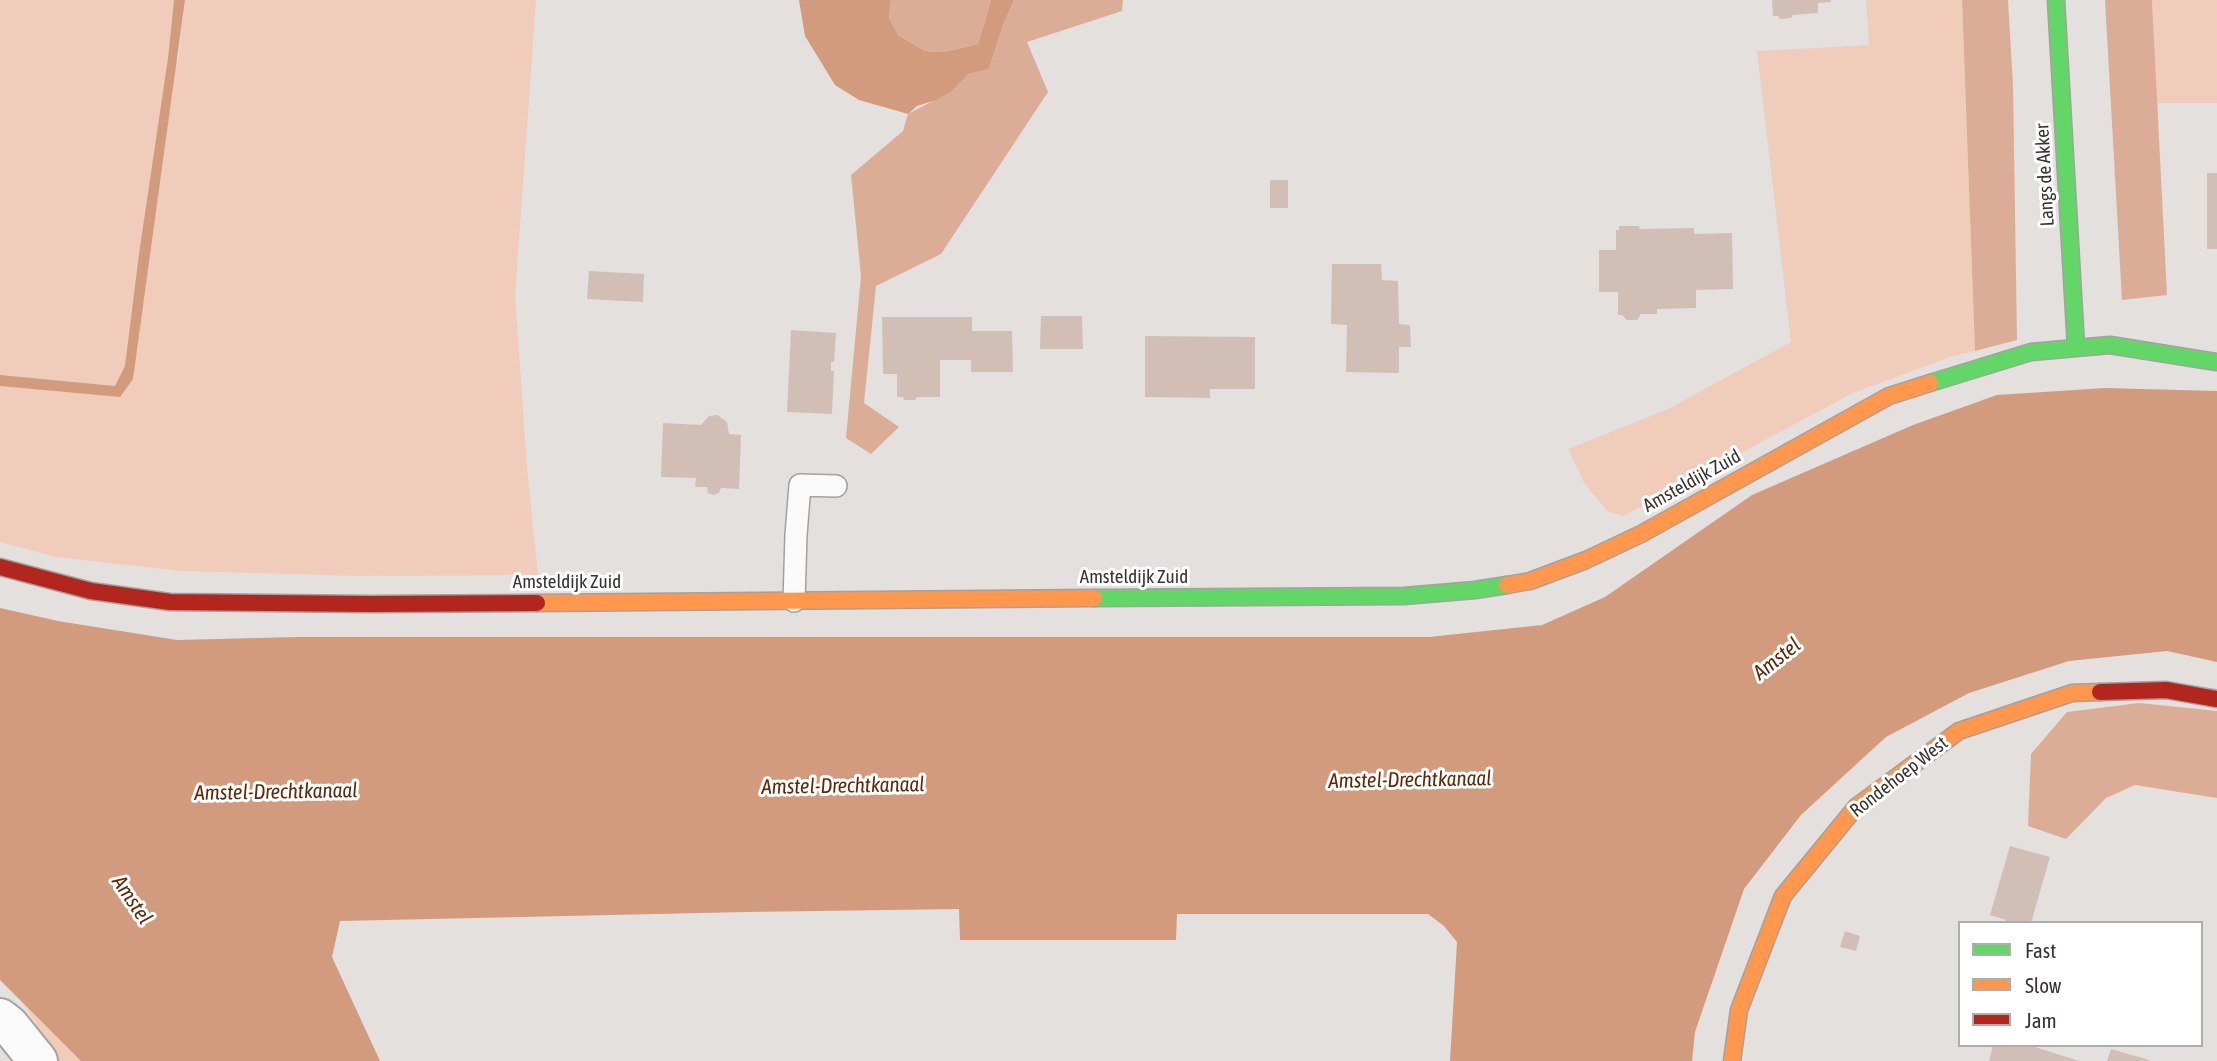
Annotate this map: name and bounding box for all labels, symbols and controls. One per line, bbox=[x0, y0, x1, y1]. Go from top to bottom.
street label: Langs de Akker bbox=[2031, 123, 2059, 227]
street label: Amsteldijk Zuid bbox=[1639, 445, 1745, 517]
street label: Amsteldijk Zuid bbox=[1080, 566, 1188, 588]
street label: Amsteldijk Zuid bbox=[513, 571, 621, 593]
water label: Amstel bbox=[1748, 633, 1806, 685]
street label: Rondehoep West bbox=[1846, 732, 1952, 822]
water label: Amstel-Drechtkanaal bbox=[1328, 766, 1492, 794]
water label: Amstel-Drechtkanaal bbox=[761, 772, 925, 800]
water label: Amstel-Drechtkanaal bbox=[194, 778, 358, 806]
water label: Amstel bbox=[107, 871, 157, 929]
legend bbox=[1958, 921, 2203, 1047]
text: Fast bbox=[2025, 938, 2056, 962]
text: Slow bbox=[2025, 973, 2061, 997]
text: Jam bbox=[2025, 1008, 2057, 1032]

